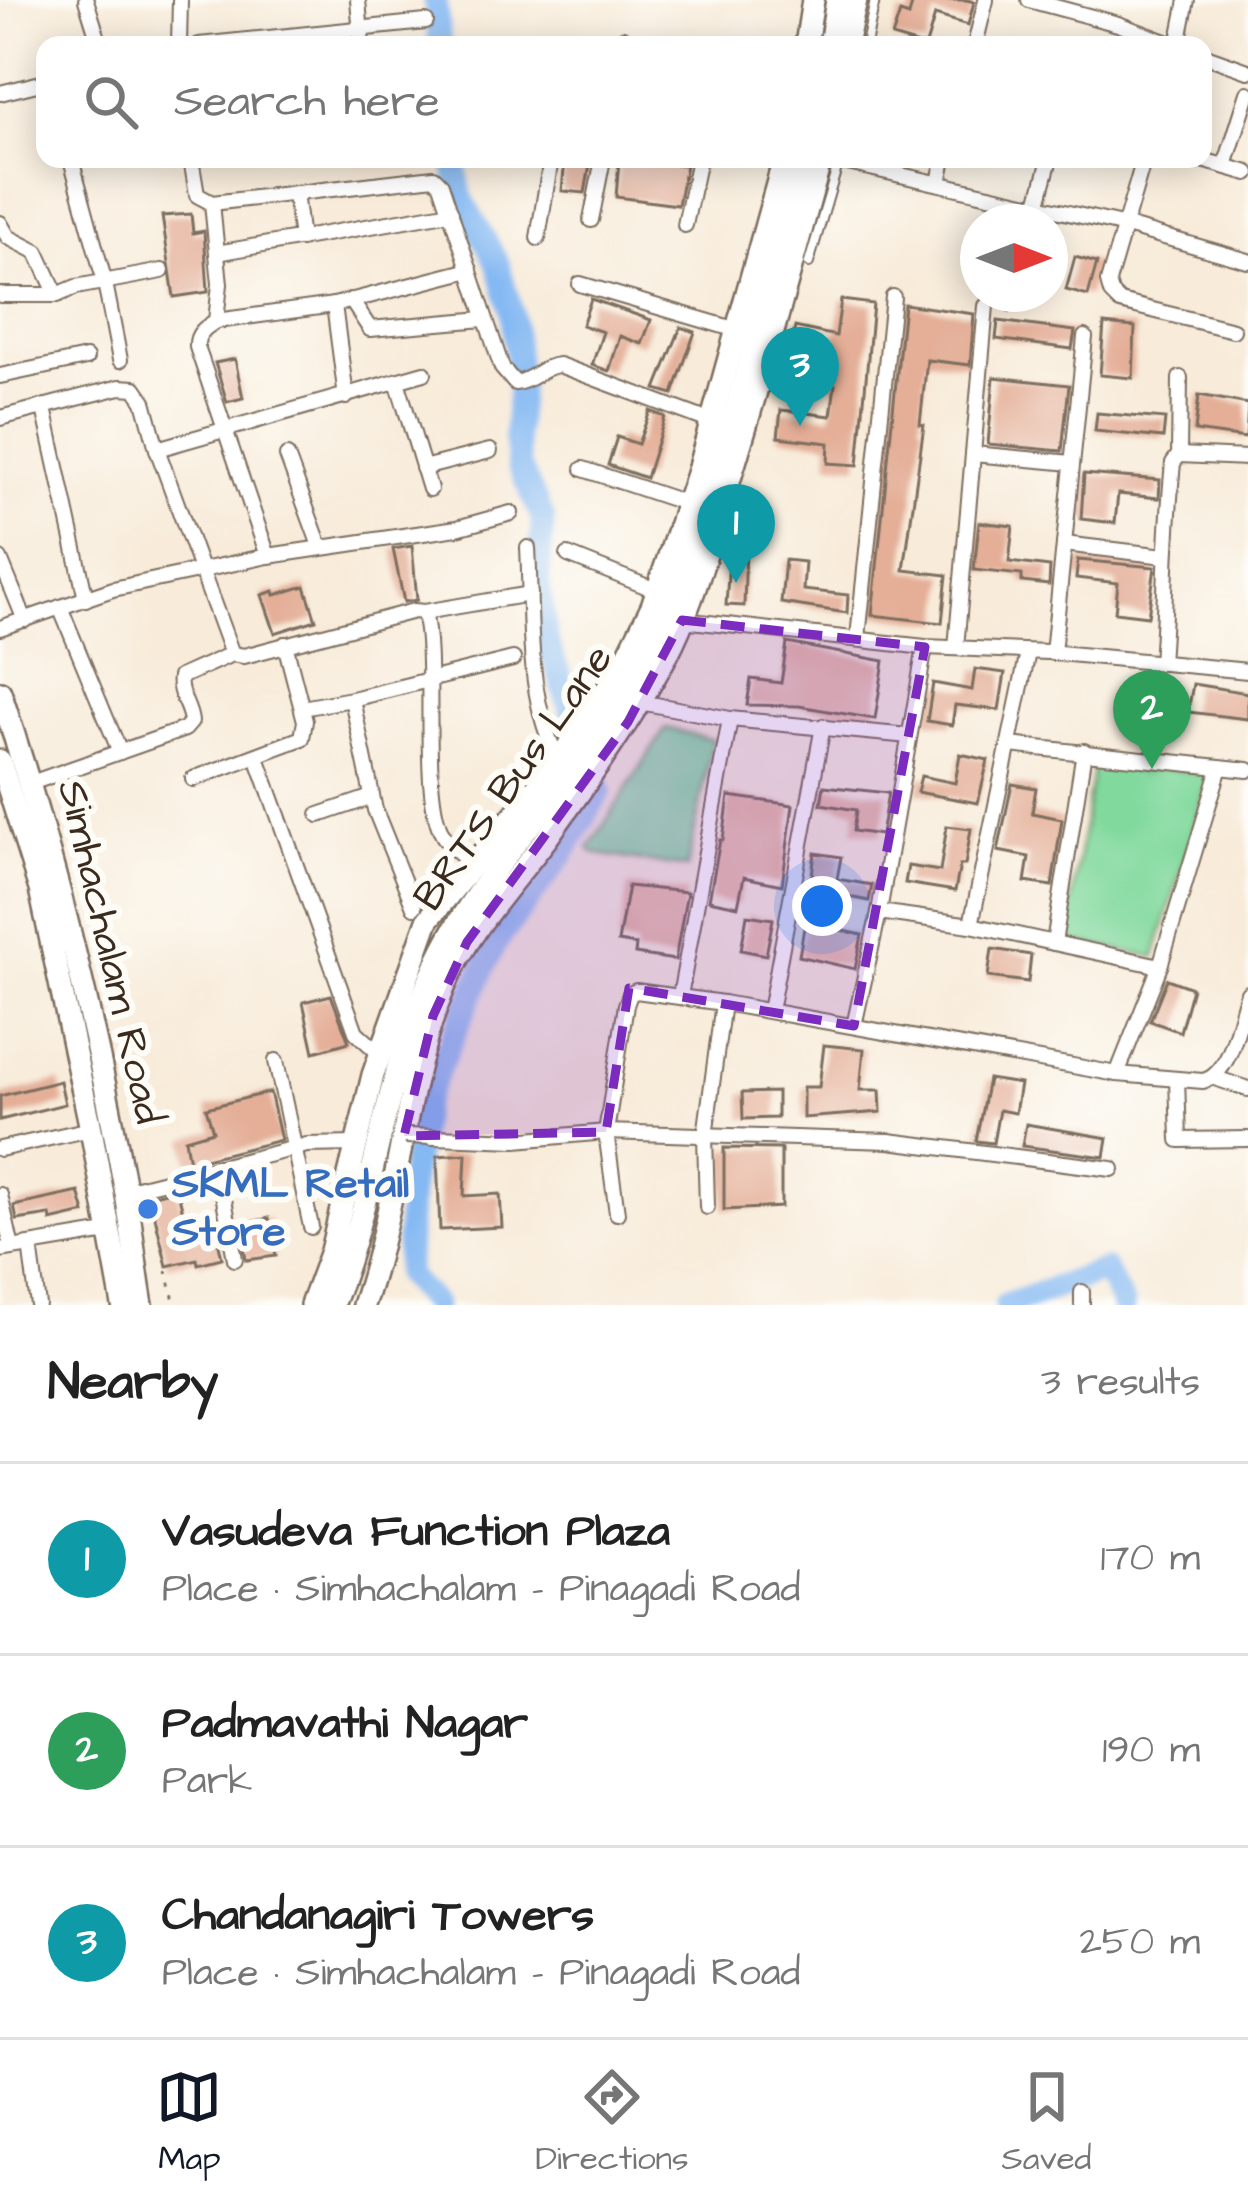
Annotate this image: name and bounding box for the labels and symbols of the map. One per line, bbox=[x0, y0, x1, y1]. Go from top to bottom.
north arrow bbox=[960, 204, 1068, 312]
pin: 3 bbox=[761, 327, 839, 426]
pin: 1 bbox=[697, 484, 775, 583]
street label: BRTS Bus Lane bbox=[400, 633, 628, 923]
pin: 2 bbox=[1113, 670, 1191, 769]
street label: Simhachalam Road bbox=[42, 775, 178, 1129]
your location bbox=[792, 876, 852, 936]
place label: SKML Retail Store bbox=[171, 1156, 409, 1262]
marker: SKML Retail Store bbox=[135, 1196, 161, 1222]

